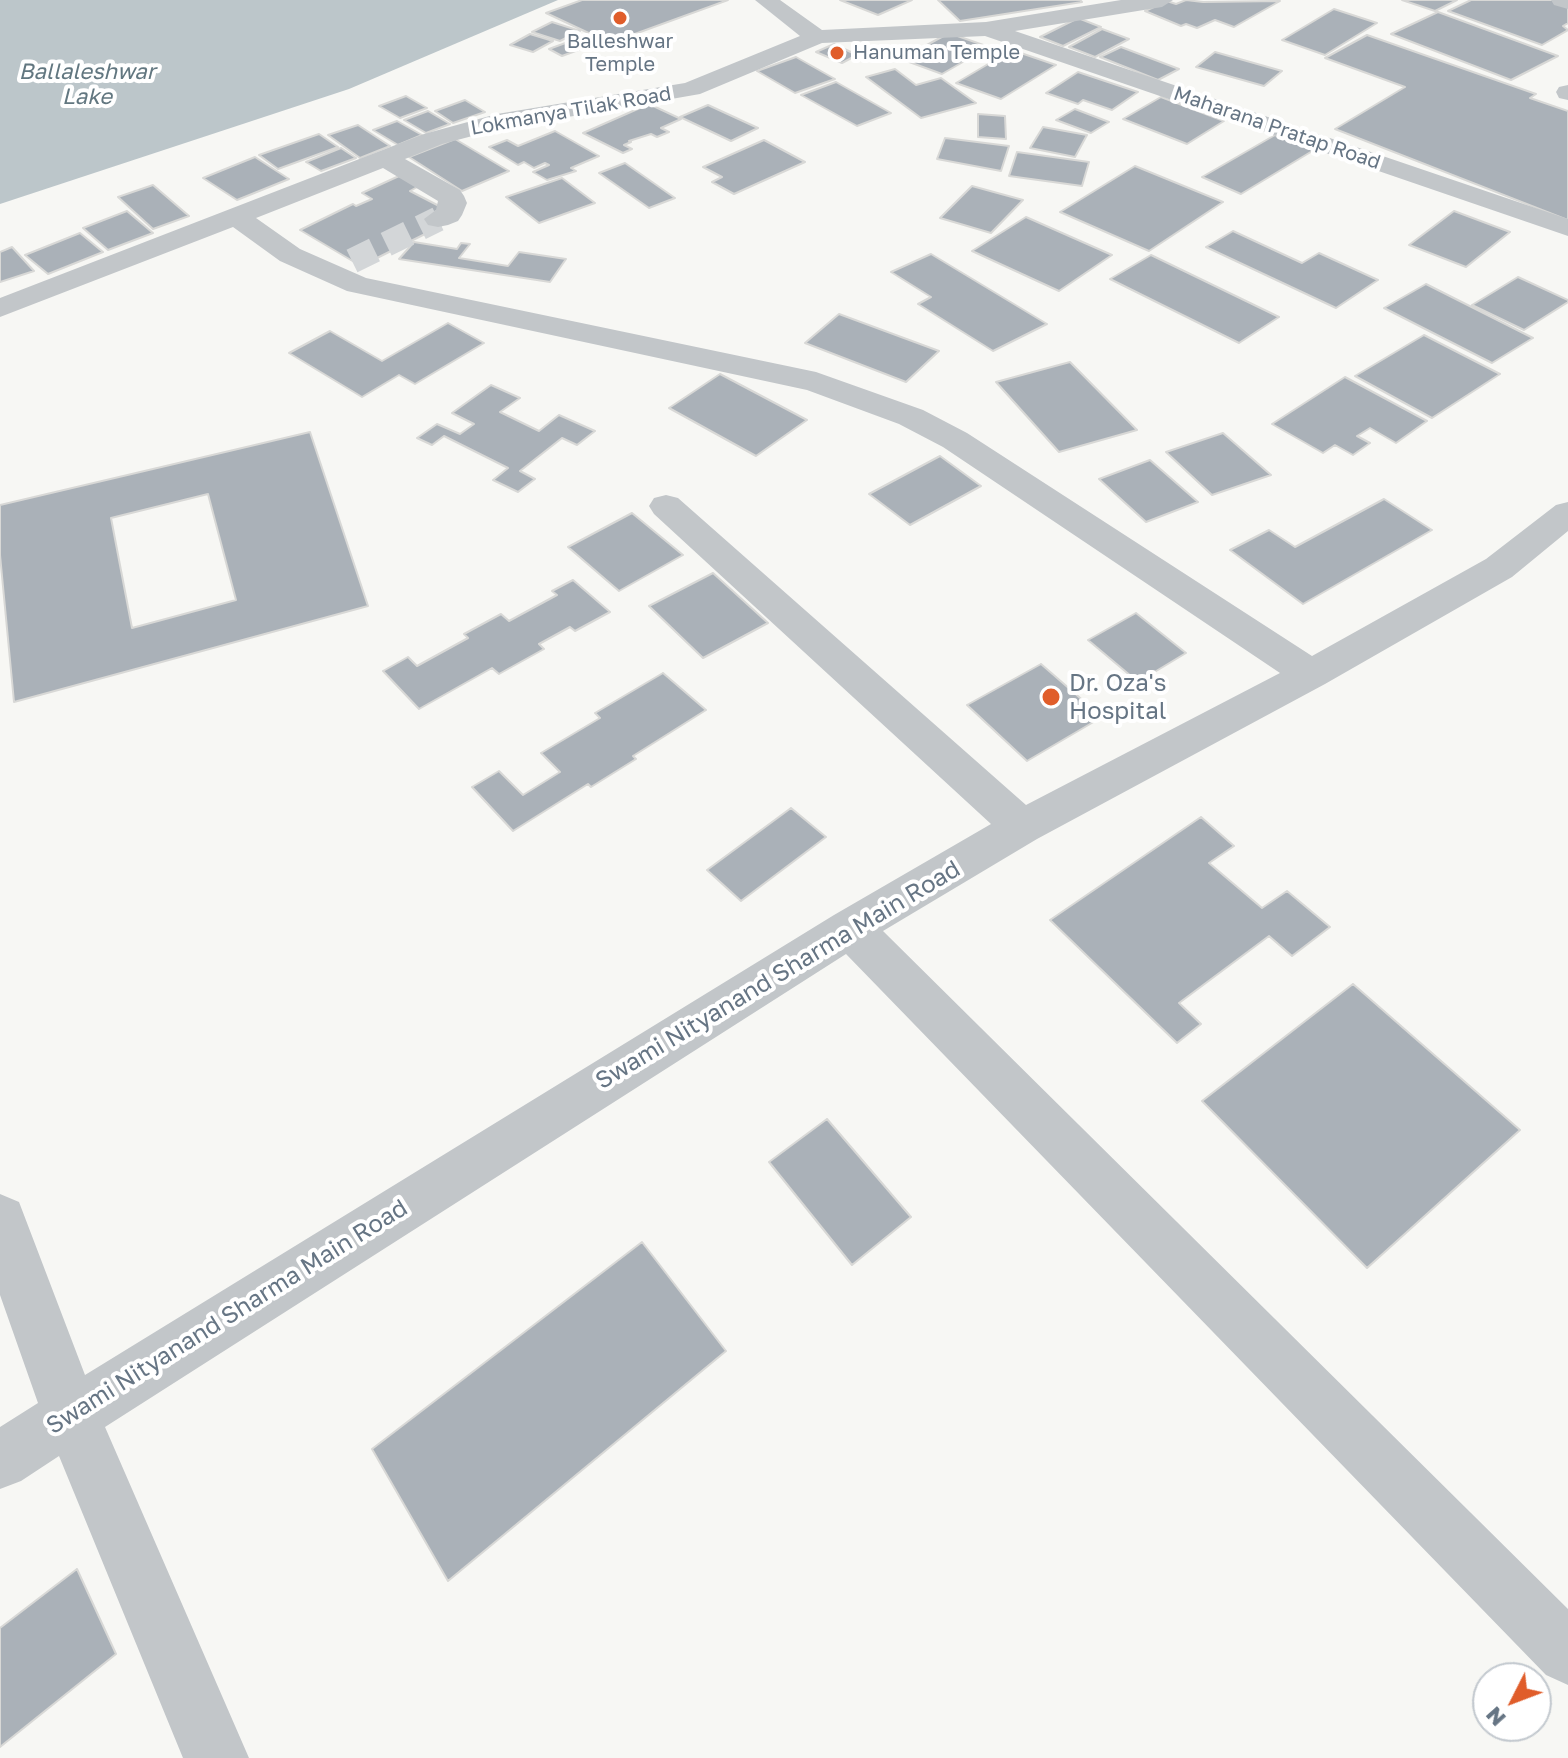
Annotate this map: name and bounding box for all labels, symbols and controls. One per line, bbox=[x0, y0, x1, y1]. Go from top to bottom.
marker: Balleshwar Temple bbox=[611, 9, 629, 27]
place label: Balleshwar Temple bbox=[567, 30, 673, 77]
place label: Hanuman Temple bbox=[853, 41, 1020, 65]
marker: Hanuman Temple bbox=[828, 44, 846, 62]
water label: Ballaleshwar Lake bbox=[19, 59, 155, 110]
street label: Maharana Pratap Road bbox=[1171, 81, 1383, 175]
street label: Lokmanya Tilak Road bbox=[469, 82, 673, 140]
place label: Dr. Oza's Hospital bbox=[1069, 669, 1167, 725]
marker: Dr. Oza's Hospital bbox=[1040, 686, 1062, 708]
street label: Swami Nityanand Sharma Main Road bbox=[590, 854, 966, 1096]
street label: Swami Nityanand Sharma Main Road bbox=[41, 1193, 413, 1441]
north arrow bbox=[1472, 1662, 1552, 1742]
text: N bbox=[1480, 1702, 1511, 1732]

